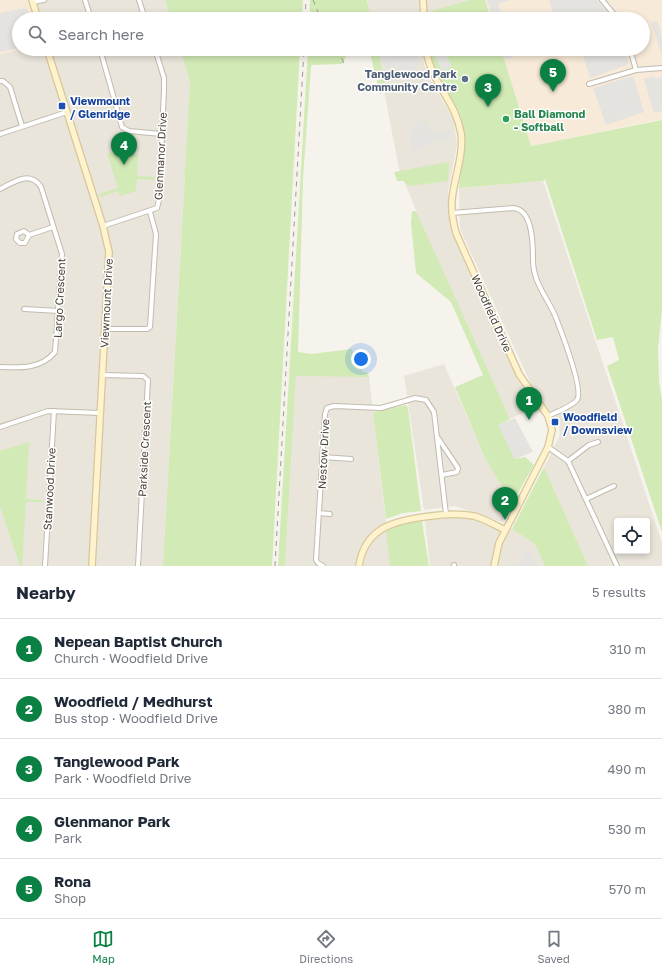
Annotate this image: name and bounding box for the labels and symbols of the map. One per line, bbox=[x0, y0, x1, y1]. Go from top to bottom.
pin: 5 bbox=[540, 59, 566, 92]
place label: Tanglewood Park Community Centre bbox=[357, 67, 458, 93]
marker: Tanglewood Park Community Centre bbox=[460, 74, 470, 84]
pin: 3 bbox=[475, 74, 501, 107]
place label: Viewmount / Glenridge bbox=[70, 94, 131, 120]
marker: Viewmount / Glenridge bbox=[57, 101, 67, 111]
place label: Ball Diamond - Softball bbox=[514, 107, 585, 133]
street label: Glenmanor Drive bbox=[151, 112, 169, 200]
marker: Ball Diamond - Softball bbox=[501, 114, 511, 124]
pin: 4 bbox=[111, 132, 137, 165]
street label: Largo Crescent bbox=[50, 258, 68, 338]
street label: Viewmount Drive bbox=[97, 258, 115, 348]
street label: Woodfield Drive bbox=[469, 272, 515, 354]
your location bbox=[351, 349, 371, 369]
pin: 1 bbox=[516, 387, 542, 420]
street label: Parkside Crescent bbox=[135, 401, 153, 497]
place label: Woodfield / Downsview bbox=[563, 410, 633, 436]
marker: Woodfield / Downsview bbox=[550, 417, 560, 427]
street label: Nestow Drive bbox=[315, 419, 331, 489]
street label: Stanwood Drive bbox=[40, 447, 58, 531]
pin: 2 bbox=[492, 487, 518, 520]

